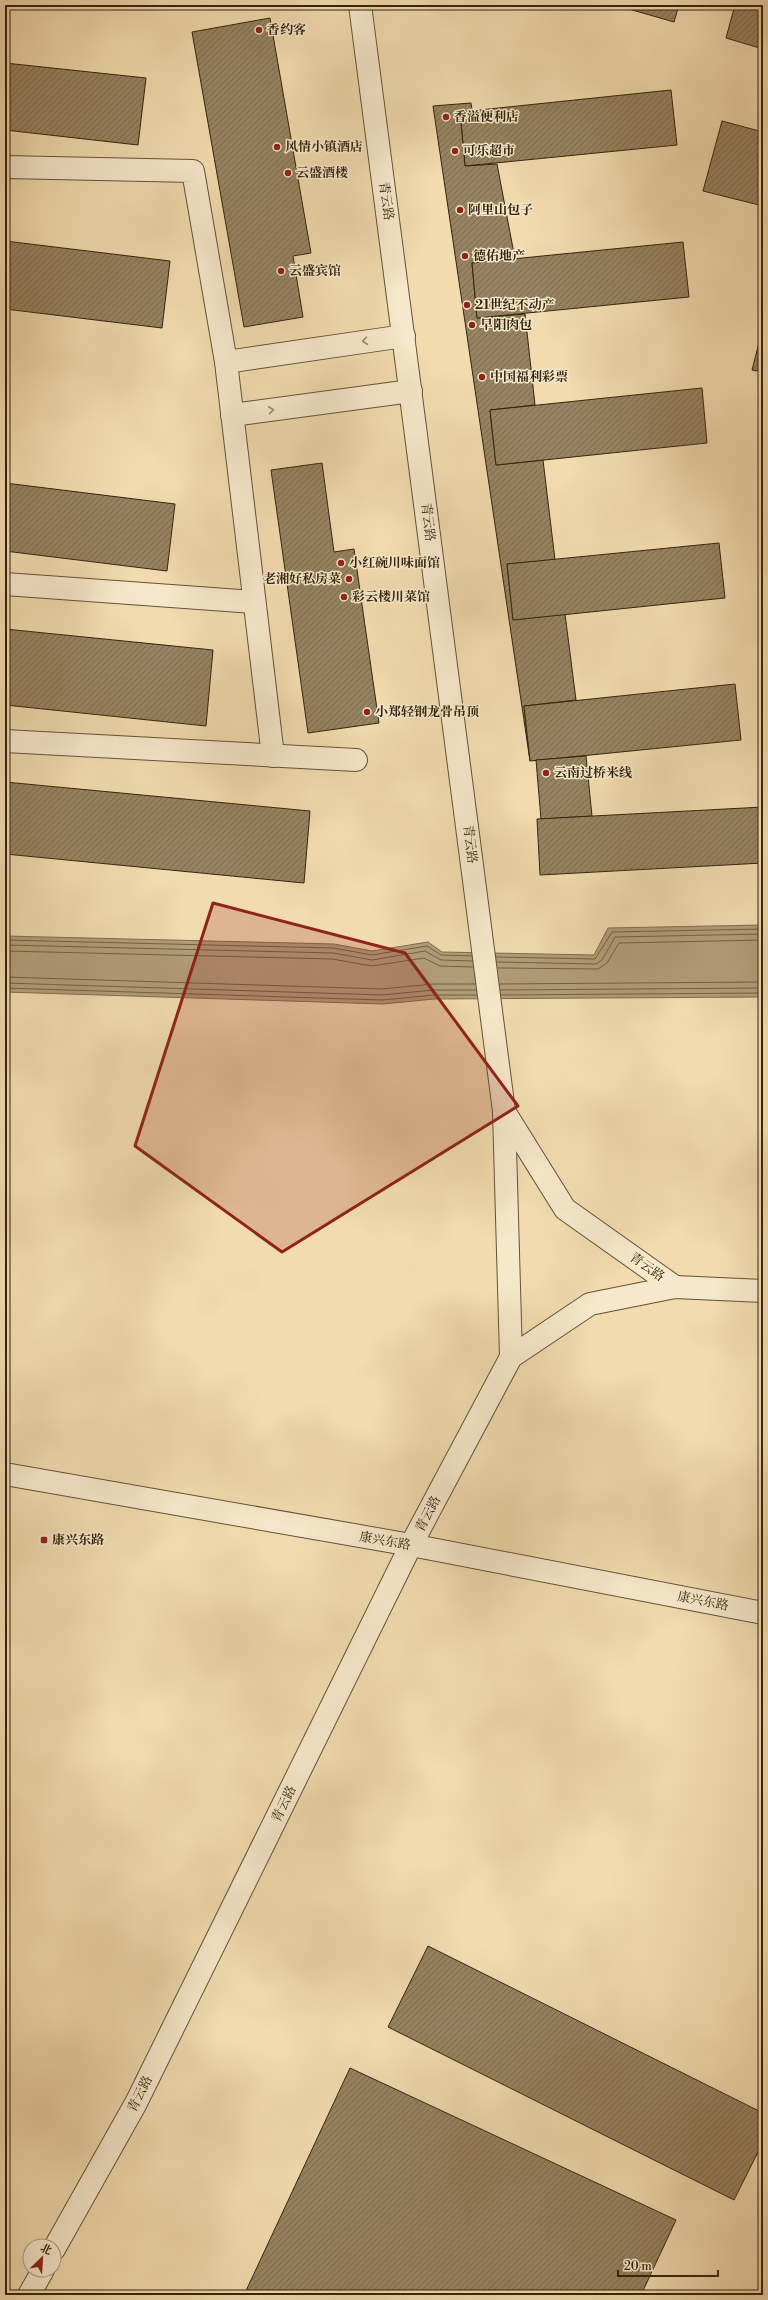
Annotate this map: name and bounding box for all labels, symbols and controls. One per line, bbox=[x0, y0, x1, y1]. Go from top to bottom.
place label: 香约客 bbox=[267, 22, 306, 38]
marker: 香约客 bbox=[254, 25, 264, 35]
place label: 香溢便利店 bbox=[454, 109, 519, 125]
marker: 香溢便利店 bbox=[441, 112, 451, 122]
place label: 风情小镇酒店 bbox=[285, 139, 363, 155]
marker: 风情小镇酒店 bbox=[272, 142, 282, 152]
place label: 可乐超市 bbox=[463, 143, 515, 159]
marker: 可乐超市 bbox=[450, 146, 460, 156]
place label: 云盛酒楼 bbox=[296, 165, 348, 181]
marker: 云盛酒楼 bbox=[283, 168, 293, 178]
street label: 青云路 bbox=[375, 181, 397, 221]
place label: 阿里山包子 bbox=[468, 202, 533, 218]
marker: 阿里山包子 bbox=[455, 205, 465, 215]
place label: 德佑地产 bbox=[473, 248, 525, 264]
marker: 德佑地产 bbox=[460, 251, 470, 261]
place label: 云盛宾馆 bbox=[289, 263, 341, 279]
marker: 云盛宾馆 bbox=[276, 266, 286, 276]
place label: 21世纪不动产 bbox=[475, 297, 555, 313]
marker: 21世纪不动产 bbox=[462, 300, 472, 310]
place label: 早阳肉包 bbox=[480, 317, 532, 333]
marker: 早阳肉包 bbox=[467, 320, 477, 330]
one-way arrow bbox=[362, 336, 368, 345]
place label: 中国福利彩票 bbox=[490, 369, 568, 385]
marker: 中国福利彩票 bbox=[477, 372, 487, 382]
one-way arrow bbox=[268, 406, 274, 415]
street label: 青云路 bbox=[418, 502, 438, 542]
place label: 小红碗川味面馆 bbox=[349, 555, 440, 571]
marker: 小红碗川味面馆 bbox=[336, 558, 346, 568]
place label: 老湘好私房菜 bbox=[263, 571, 341, 587]
marker: 老湘好私房菜 bbox=[344, 574, 354, 584]
place label: 彩云楼川菜馆 bbox=[352, 589, 430, 605]
marker: 彩云楼川菜馆 bbox=[339, 592, 349, 602]
place label: 小郑轻钢龙骨吊顶 bbox=[375, 704, 479, 720]
marker: 小郑轻钢龙骨吊顶 bbox=[362, 707, 372, 717]
place label: 云南过桥米线 bbox=[554, 765, 632, 781]
marker: 云南过桥米线 bbox=[541, 768, 551, 778]
street label: 青云路 bbox=[460, 824, 480, 864]
street label: 青云路 bbox=[626, 1249, 668, 1285]
street label: 青云路 bbox=[412, 1493, 444, 1535]
street label: 康兴东路 bbox=[358, 1529, 412, 1553]
place label: 康兴东路 bbox=[52, 1532, 104, 1548]
marker: 康兴东路 bbox=[39, 1535, 49, 1545]
street label: 康兴东路 bbox=[676, 1588, 730, 1614]
street label: 青云路 bbox=[268, 1783, 300, 1825]
street label: 青云路 bbox=[124, 2073, 156, 2115]
north arrow bbox=[22, 2238, 62, 2278]
text: 北 bbox=[38, 2241, 54, 2259]
scale bar bbox=[618, 2252, 718, 2278]
text: 20 m bbox=[624, 2259, 652, 2274]

